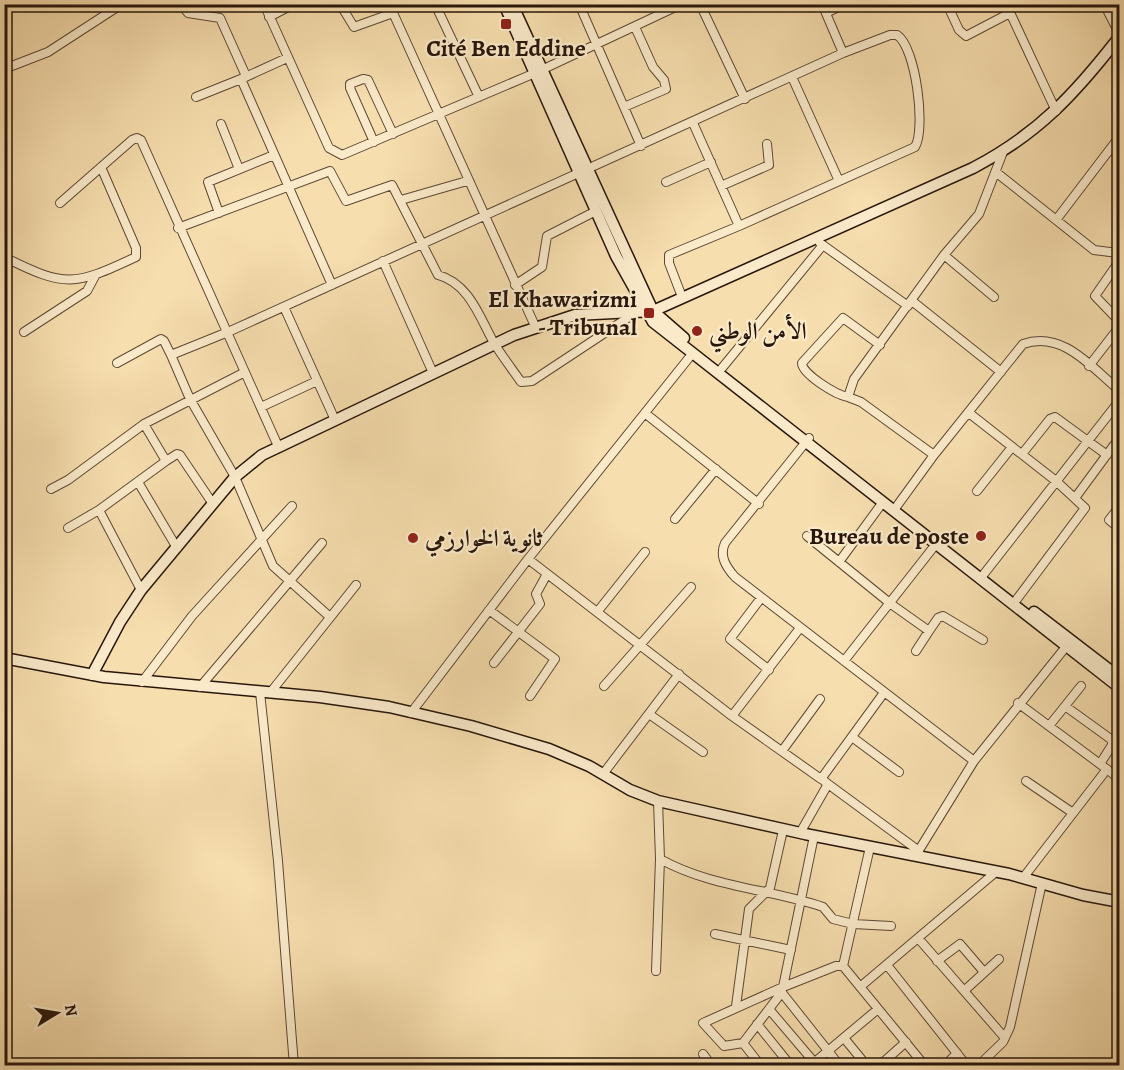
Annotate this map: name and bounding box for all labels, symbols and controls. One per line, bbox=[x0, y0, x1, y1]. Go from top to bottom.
marker: Cité Ben Eddine bbox=[499, 17, 513, 31]
place label: Cité Ben Eddine bbox=[426, 32, 586, 64]
place label: El Khawarizmi - Tribunal bbox=[488, 283, 638, 343]
marker: El Khawarizmi - Tribunal bbox=[642, 306, 656, 320]
place label: الأمن الوطني bbox=[709, 313, 807, 353]
marker: الأمن الوطني bbox=[690, 324, 704, 338]
place label: Bureau de poste bbox=[809, 520, 969, 552]
place label: ثانوية الخوارزمي bbox=[424, 522, 543, 557]
marker: Bureau de poste bbox=[974, 529, 988, 543]
marker: ثانوية الخوارزمي bbox=[406, 531, 420, 545]
north arrow bbox=[27, 983, 87, 1043]
text: N bbox=[59, 1003, 83, 1018]

